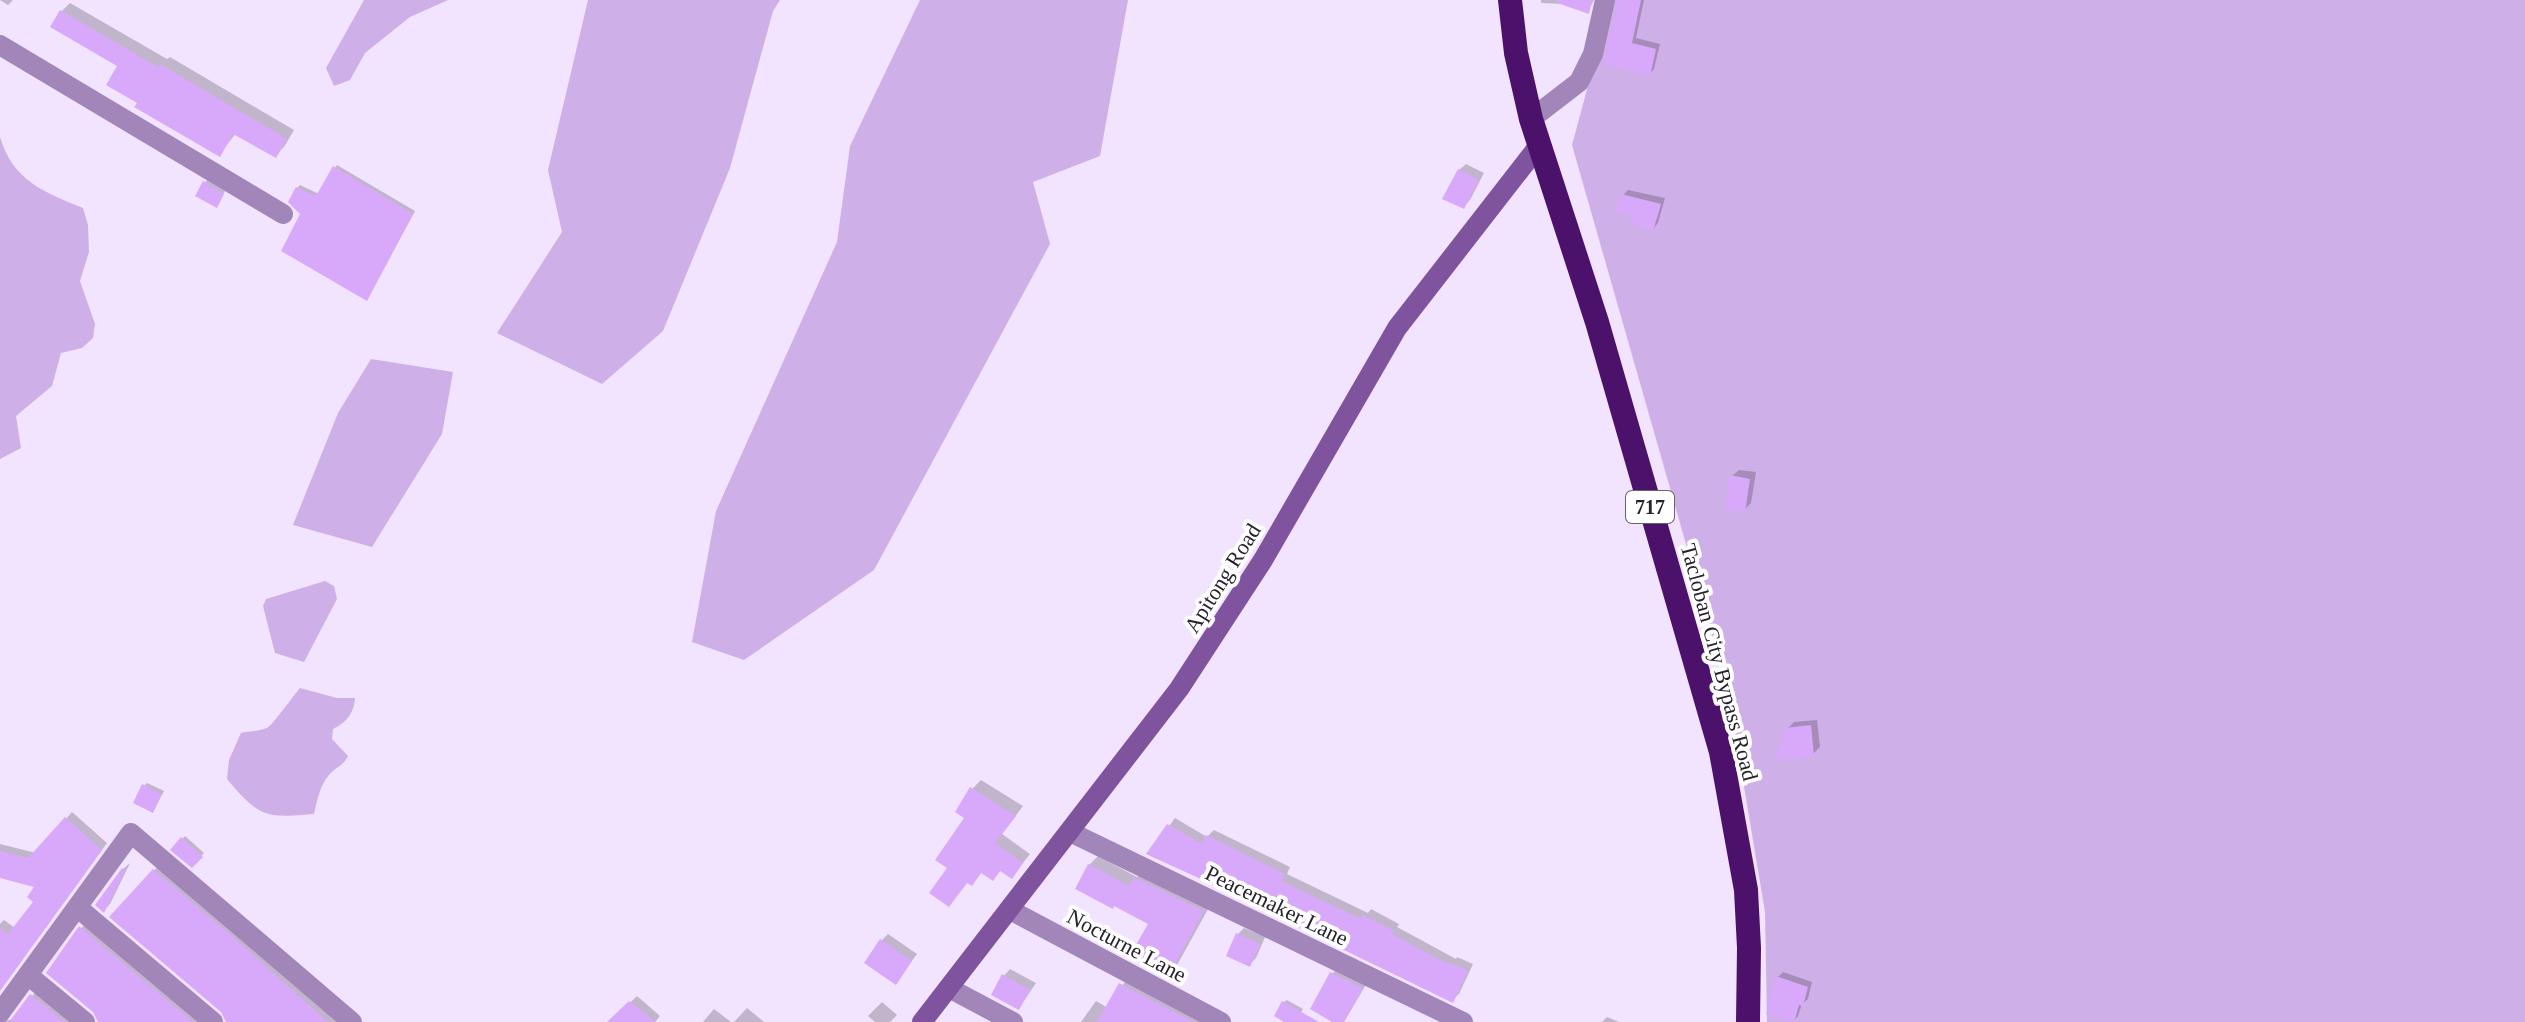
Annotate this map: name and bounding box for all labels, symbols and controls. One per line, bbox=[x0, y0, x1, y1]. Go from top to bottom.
road number: 717 bbox=[1626, 491, 1674, 523]
street label: Apitong Road bbox=[1179, 519, 1266, 637]
street label: Tacloban City Bypass Road bbox=[1676, 541, 1763, 784]
street label: Peacemaker Lane bbox=[1201, 860, 1352, 951]
street label: Nocturne Lane bbox=[1063, 904, 1191, 987]

